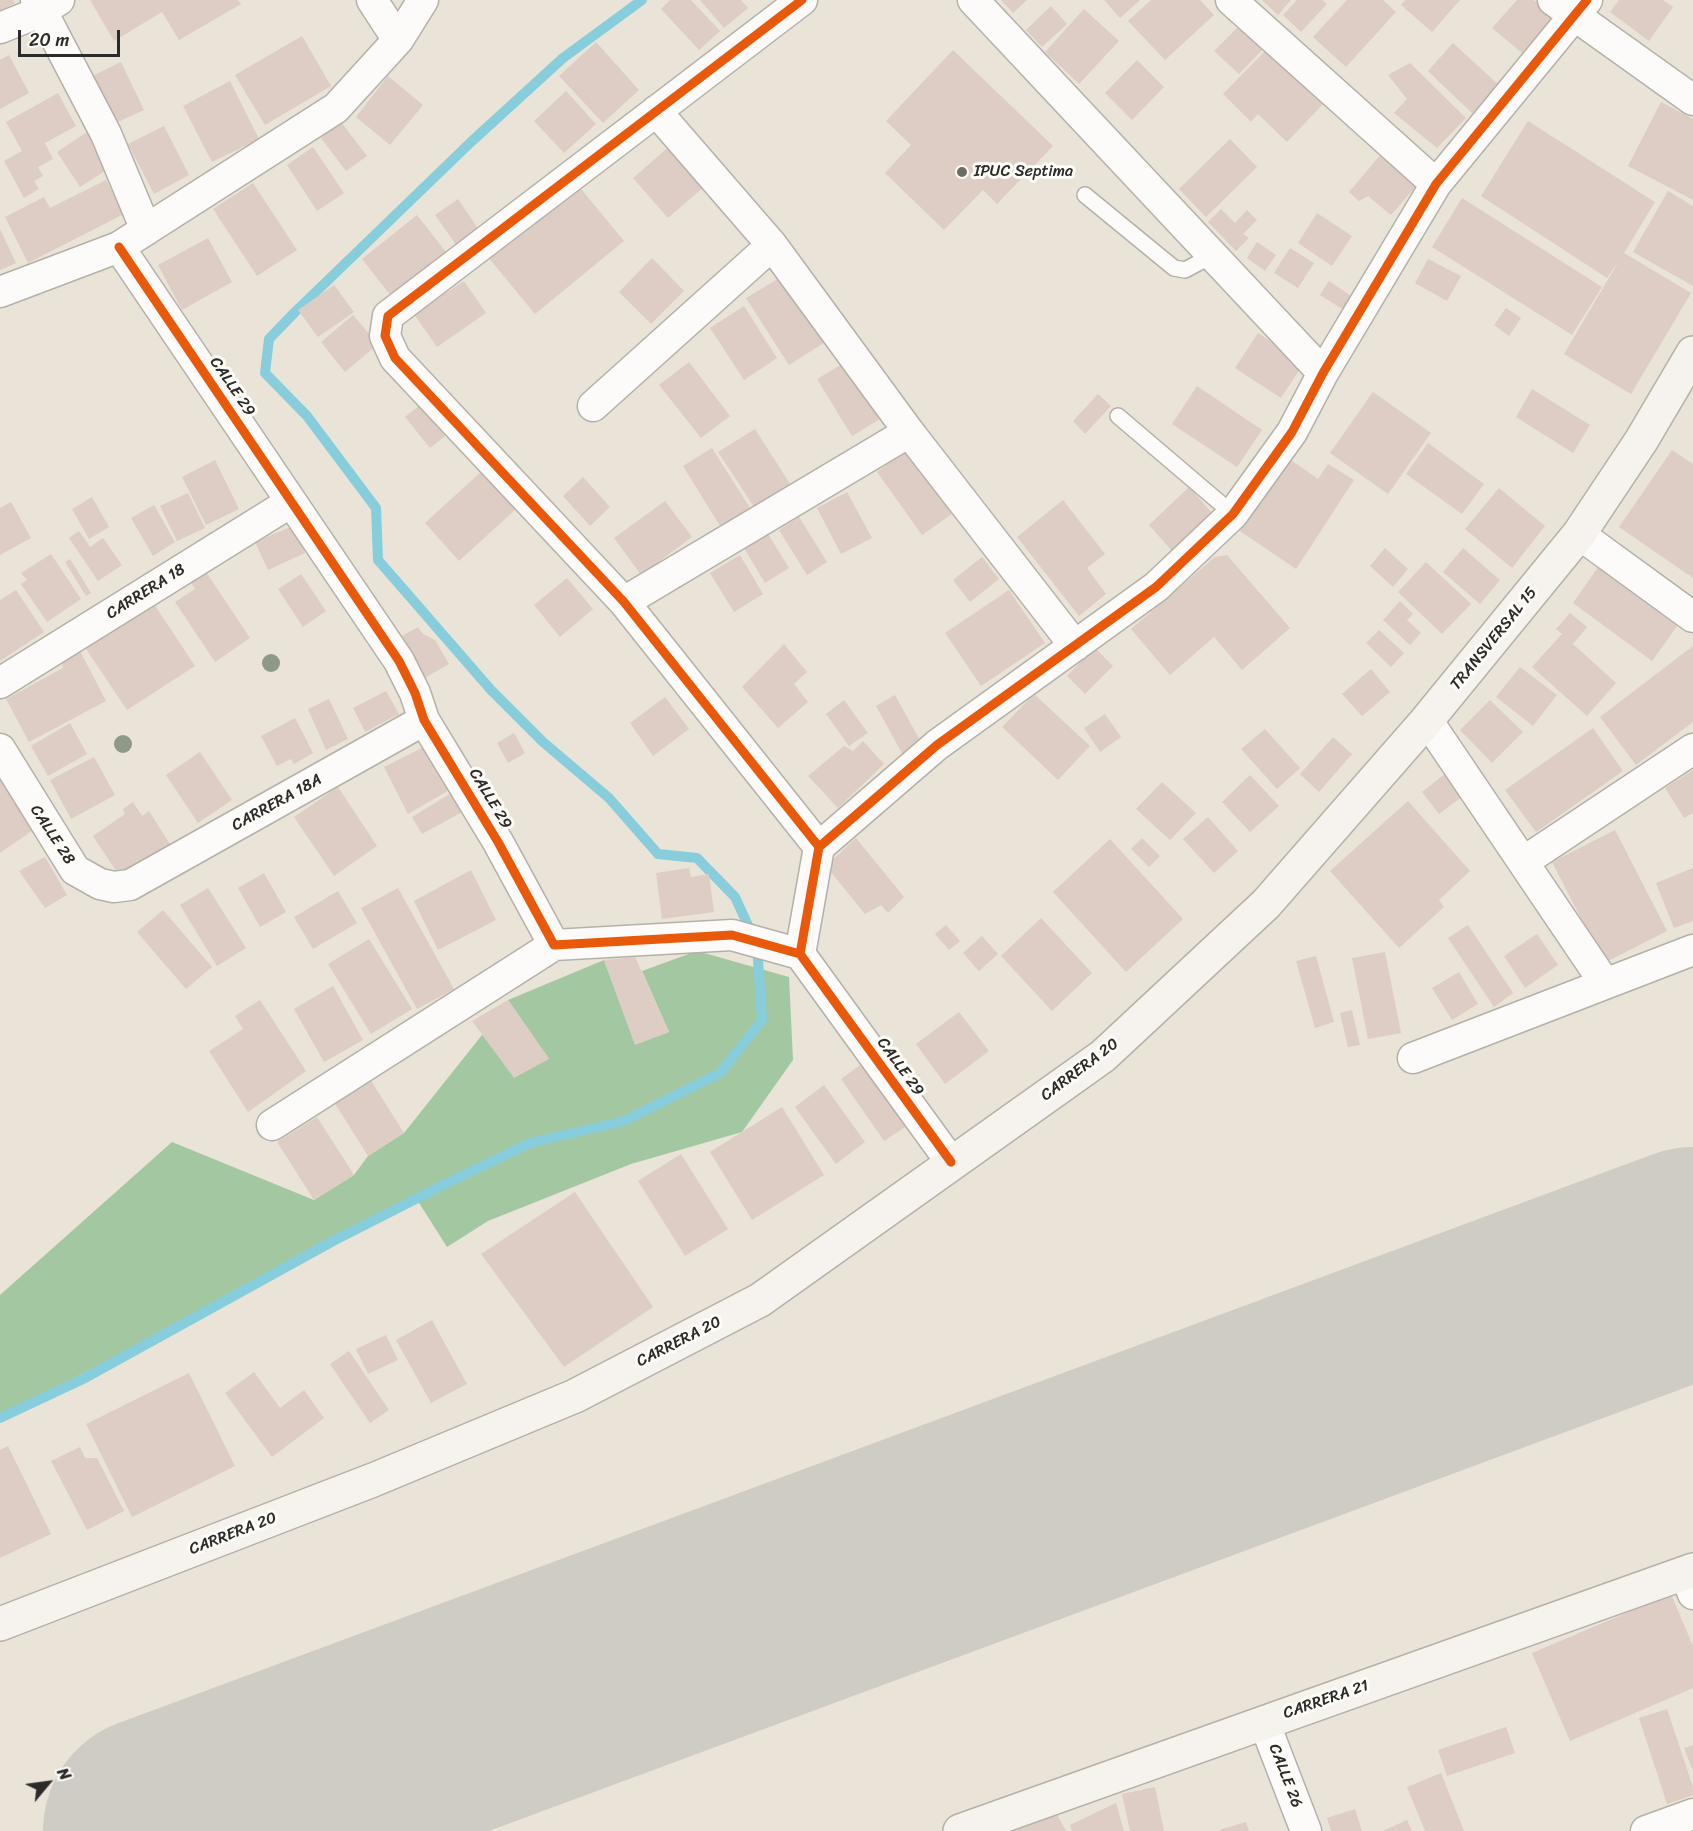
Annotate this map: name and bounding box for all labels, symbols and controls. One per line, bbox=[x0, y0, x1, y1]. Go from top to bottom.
scale bar bbox=[21, 18, 123, 56]
text: 20 m bbox=[29, 24, 69, 56]
place label: IPUC Septima bbox=[974, 162, 1073, 182]
marker: IPUC Septima bbox=[955, 165, 969, 179]
street label: CALLE 29 bbox=[205, 354, 259, 420]
street label: CARRERA 18 bbox=[103, 560, 189, 624]
street label: TRANSVERSAL 15 bbox=[1447, 584, 1541, 694]
street label: CALLE 29 bbox=[464, 765, 516, 833]
street label: CARRERA 18A bbox=[229, 770, 325, 836]
street label: CALLE 28 bbox=[26, 802, 78, 868]
street label: CALLE 29 bbox=[872, 1034, 928, 1100]
street label: CARRERA 20 bbox=[1037, 1035, 1123, 1105]
street label: CARRERA 20 bbox=[634, 1313, 724, 1371]
street label: CARRERA 20 bbox=[187, 1509, 279, 1559]
street label: CARRERA 21 bbox=[1281, 1676, 1371, 1724]
street label: CALLE 26 bbox=[1264, 1741, 1306, 1811]
north arrow bbox=[18, 1753, 78, 1813]
text: N bbox=[49, 1762, 80, 1786]

